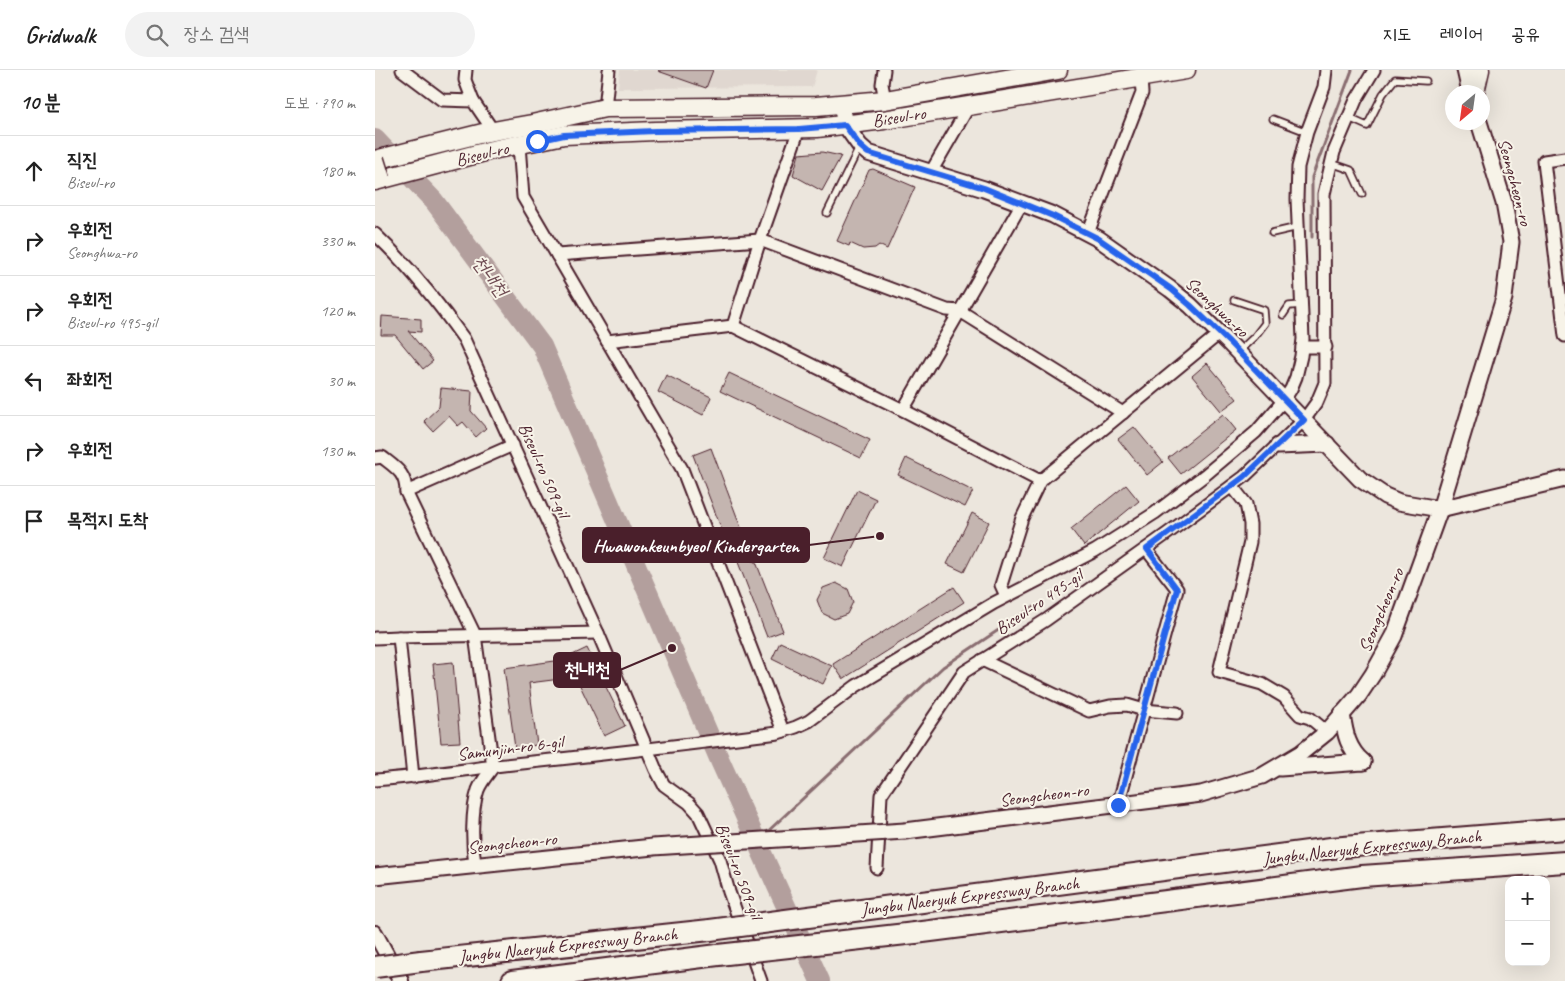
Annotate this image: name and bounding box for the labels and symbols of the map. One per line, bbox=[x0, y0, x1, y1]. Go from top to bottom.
north arrow bbox=[1445, 85, 1490, 130]
street label: Biseul-ro bbox=[871, 102, 929, 132]
route start bbox=[526, 130, 549, 153]
street label: Biseul-ro bbox=[453, 136, 512, 171]
street label: Seongcheon-ro bbox=[1493, 136, 1538, 229]
water label: 천내천 bbox=[467, 250, 514, 303]
street label: Seonghwa-ro bbox=[1181, 272, 1254, 343]
street label: Biseul-ro 509-gil bbox=[513, 419, 576, 523]
callout: Hwawonkeunbyeol Kindergarten bbox=[583, 528, 809, 562]
text: Hwawonkeunbyeol Kindergarten bbox=[593, 534, 800, 558]
street label: Biseul-ro 495-gil bbox=[991, 563, 1089, 639]
street label: Seongcheon-ro bbox=[1353, 563, 1409, 655]
callout: 천내천 bbox=[554, 653, 620, 687]
text: 천내천 bbox=[564, 658, 610, 682]
street label: Samunjin-ro 6-gil bbox=[456, 730, 567, 765]
street label: Seongcheon-ro bbox=[998, 778, 1091, 811]
route end bbox=[1107, 794, 1130, 817]
street label: Biseul-ro 509-gil bbox=[711, 820, 768, 925]
street label: Jungbu Naeryuk Expressway Branch bbox=[1261, 824, 1483, 870]
street label: Seongcheon-ro bbox=[467, 827, 559, 859]
street label: Jungbu Naeryuk Expressway Branch bbox=[859, 872, 1081, 920]
street label: Jungbu Naeryuk Expressway Branch bbox=[457, 922, 679, 968]

